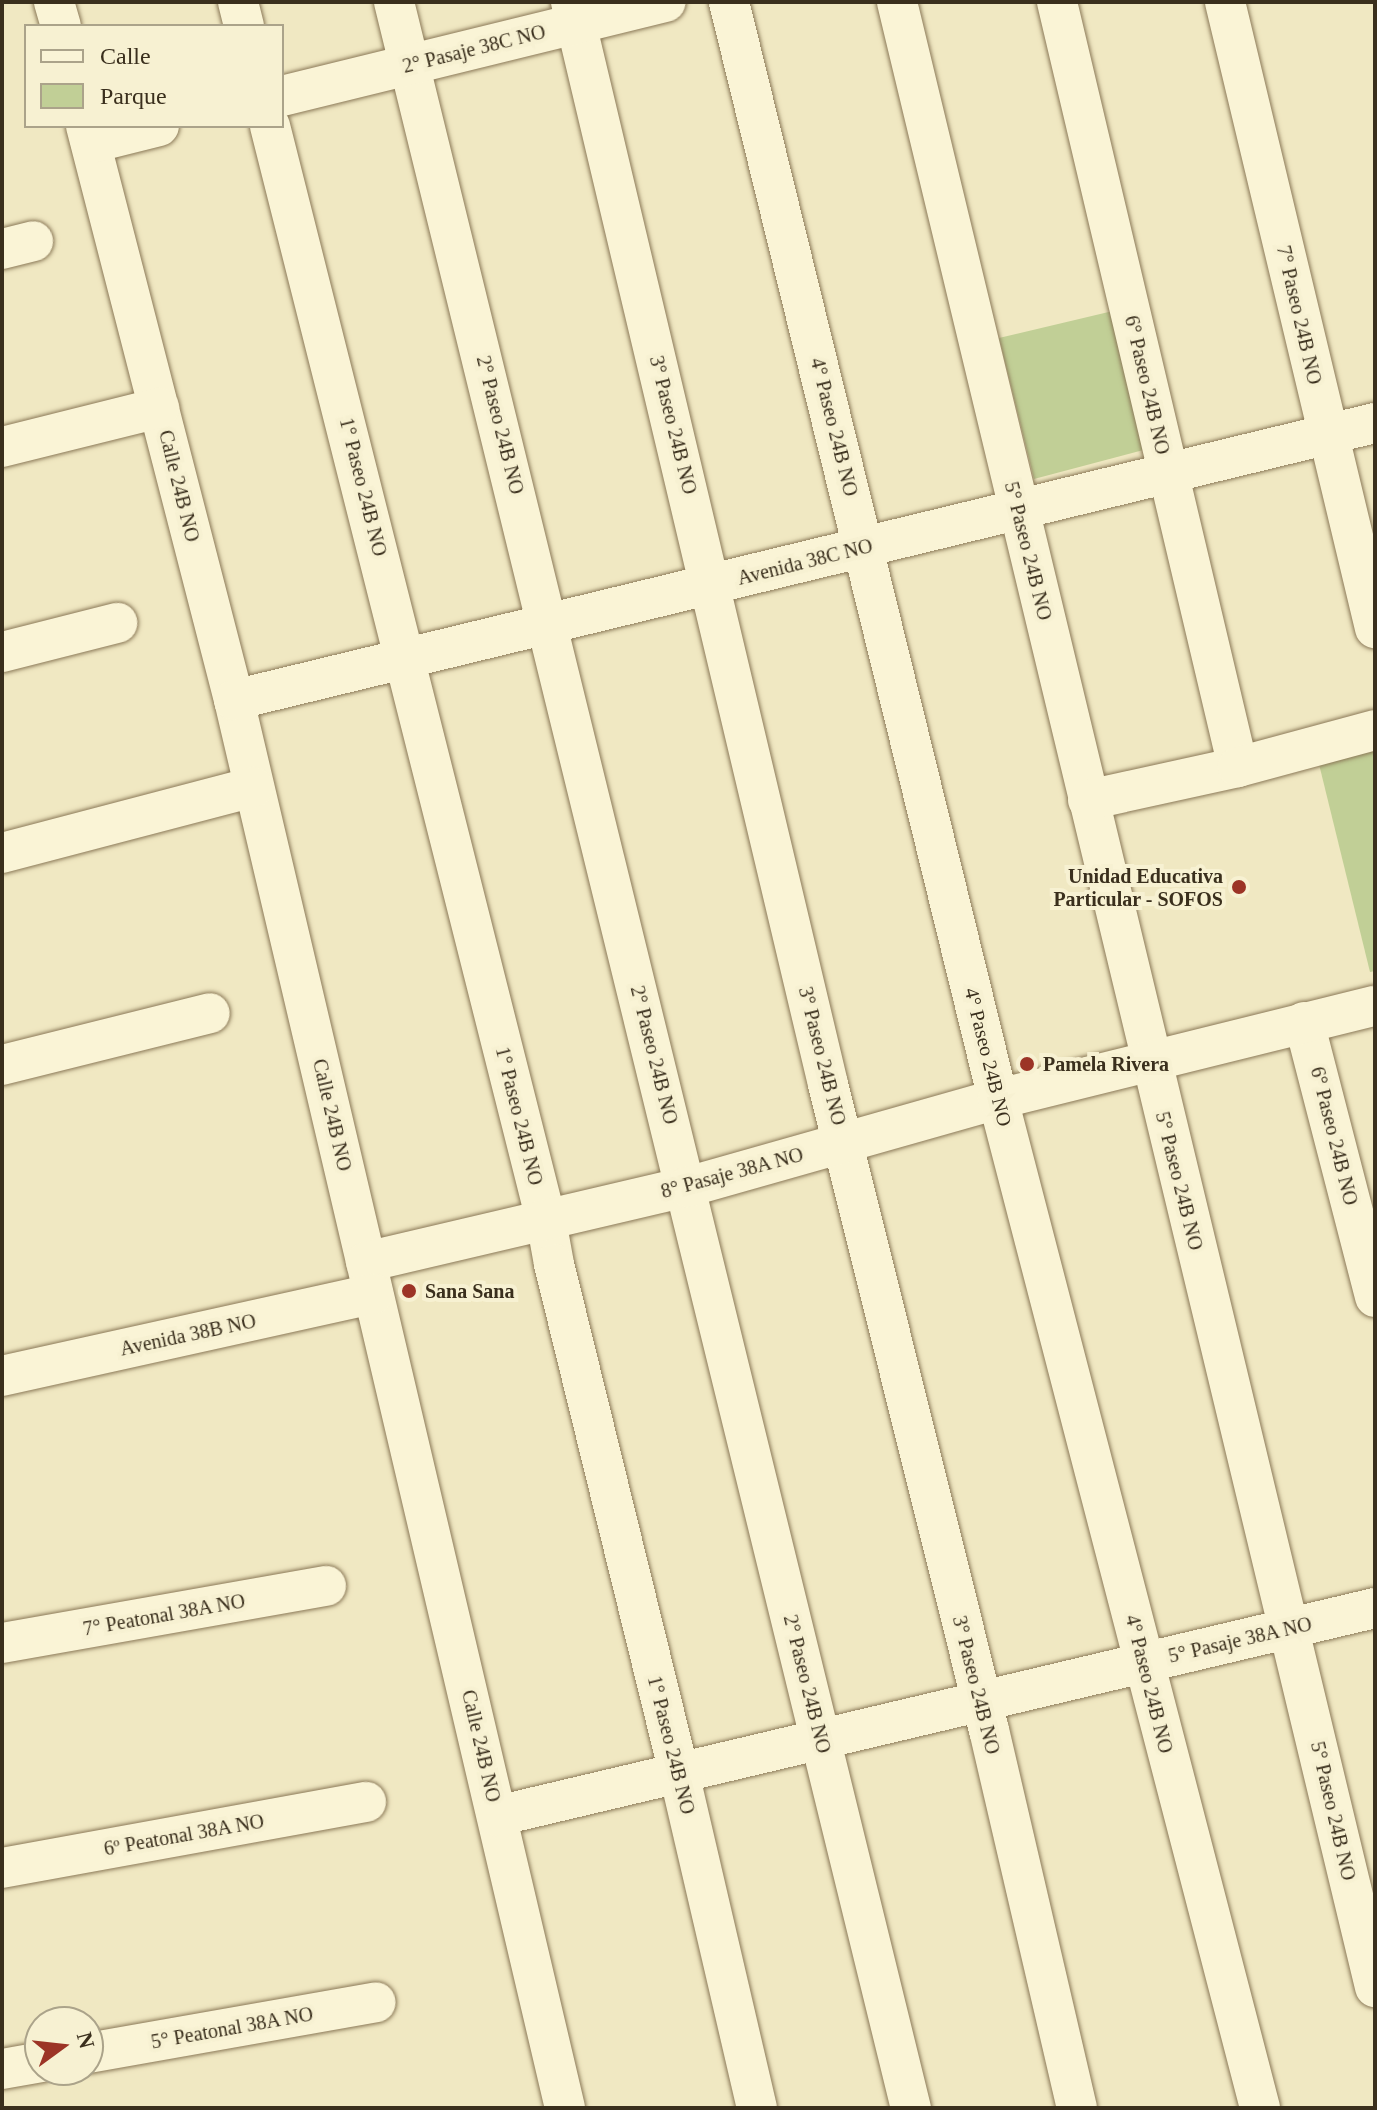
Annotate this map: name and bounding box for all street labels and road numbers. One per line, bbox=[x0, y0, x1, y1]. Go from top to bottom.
street label: 2° Pasaje 38C NO bbox=[400, 20, 548, 78]
street label: 7° Paseo 24B NO bbox=[1271, 243, 1327, 387]
street label: 6° Paseo 24B NO bbox=[1119, 313, 1175, 457]
street label: 2° Paseo 24B NO bbox=[471, 353, 529, 497]
street label: 3° Paseo 24B NO bbox=[644, 353, 702, 497]
street label: 4° Paseo 24B NO bbox=[805, 355, 863, 499]
street label: 1° Paseo 24B NO bbox=[334, 415, 392, 559]
street label: Calle 24B NO bbox=[154, 428, 204, 544]
street label: 5° Paseo 24B NO bbox=[999, 479, 1057, 623]
street label: Avenida 38C NO bbox=[735, 534, 875, 590]
street label: 2° Paseo 24B NO bbox=[625, 983, 683, 1127]
street label: 3° Paseo 24B NO bbox=[793, 984, 851, 1128]
street label: 4° Paseo 24B NO bbox=[959, 985, 1017, 1129]
street label: 1° Paseo 24B NO bbox=[490, 1044, 548, 1188]
street label: Calle 24B NO bbox=[307, 1057, 357, 1173]
street label: 6° Paseo 24B NO bbox=[1305, 1064, 1363, 1208]
street label: 5° Paseo 24B NO bbox=[1150, 1109, 1208, 1253]
street label: 8° Pasaje 38A NO bbox=[658, 1142, 806, 1204]
street label: Avenida 38B NO bbox=[118, 1309, 258, 1361]
street label: 7° Peatonal 38A NO bbox=[81, 1589, 247, 1641]
street label: 2° Paseo 24B NO bbox=[778, 1612, 836, 1756]
street label: 4° Paseo 24B NO bbox=[1120, 1612, 1178, 1756]
street label: 5° Pasaje 38A NO bbox=[1165, 1612, 1315, 1668]
street label: 3° Paseo 24B NO bbox=[947, 1613, 1005, 1757]
street label: 1° Paseo 24B NO bbox=[642, 1673, 700, 1817]
street label: Calle 24B NO bbox=[456, 1688, 506, 1804]
street label: 5° Paseo 24B NO bbox=[1305, 1739, 1361, 1883]
street label: 6º Peatonal 38A NO bbox=[101, 1809, 267, 1861]
street label: 5° Peatonal 38A NO bbox=[149, 2002, 315, 2054]

